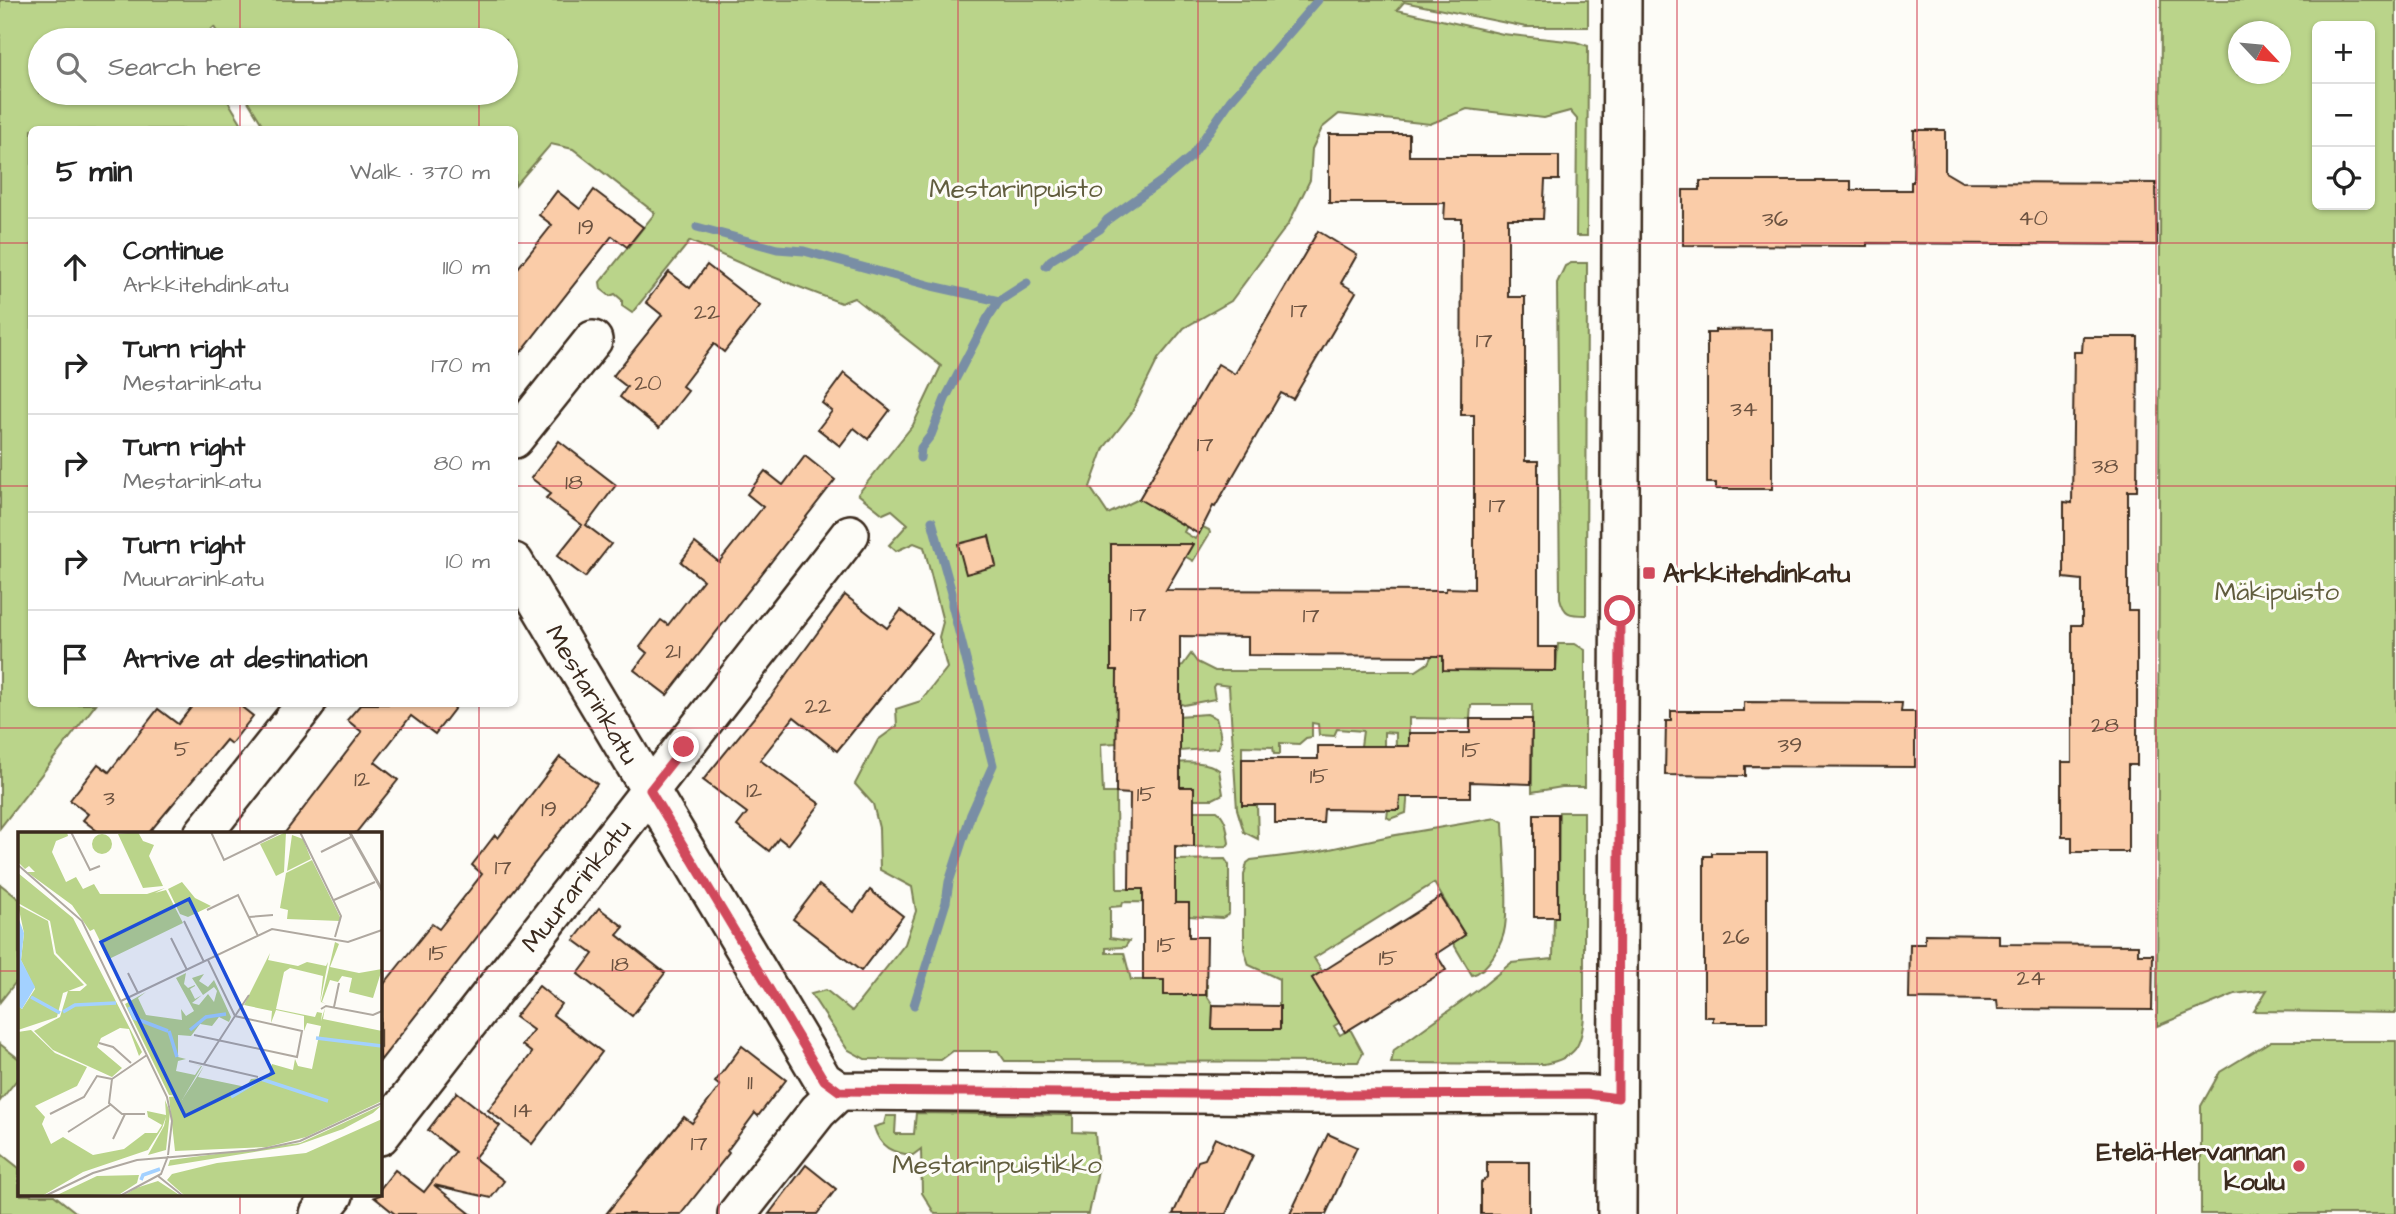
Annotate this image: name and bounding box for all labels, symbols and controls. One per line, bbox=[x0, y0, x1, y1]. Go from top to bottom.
north arrow bbox=[2228, 21, 2291, 84]
map controls bbox=[2312, 21, 2375, 210]
button: + bbox=[2312, 21, 2375, 84]
search box bbox=[28, 28, 518, 105]
icon: search bbox=[52, 48, 90, 86]
text: Search here bbox=[108, 49, 261, 85]
button: − bbox=[2312, 84, 2375, 147]
button: locate bbox=[2312, 147, 2375, 210]
text: 5 min bbox=[56, 151, 132, 193]
text: Walk · 370 m bbox=[350, 156, 490, 188]
park label: Mestarinpuisto bbox=[929, 171, 1103, 207]
house number: 40 bbox=[2018, 202, 2048, 234]
house number: 36 bbox=[1762, 203, 1788, 235]
house number: 19 bbox=[578, 211, 594, 243]
text: Continue bbox=[123, 233, 224, 269]
icon: ahead bbox=[56, 248, 94, 286]
text: 110 m bbox=[442, 251, 490, 283]
text: Arkkitehdinkatu bbox=[123, 269, 289, 301]
house number: 17 bbox=[1290, 294, 1308, 326]
house number: 22 bbox=[694, 296, 720, 328]
house number: 17 bbox=[1475, 324, 1493, 356]
text: Turn right bbox=[123, 331, 245, 367]
icon: right bbox=[56, 346, 94, 384]
text: 170 m bbox=[431, 349, 490, 381]
text: Mestarinkatu bbox=[123, 367, 262, 399]
house number: 20 bbox=[634, 367, 662, 399]
house number: 34 bbox=[1730, 393, 1758, 425]
house number: 17 bbox=[1196, 428, 1214, 460]
text: Turn right bbox=[123, 429, 245, 465]
icon: right bbox=[56, 444, 94, 482]
text: 80 m bbox=[433, 447, 490, 479]
house number: 38 bbox=[2092, 450, 2118, 482]
text: Mestarinkatu bbox=[123, 465, 262, 497]
house number: 18 bbox=[565, 466, 583, 498]
house number: 17 bbox=[1488, 489, 1506, 521]
text: Turn right bbox=[123, 527, 245, 563]
icon: right bbox=[56, 542, 94, 580]
text: 10 m bbox=[445, 545, 490, 577]
place label: Arkkitehdinkatu bbox=[1663, 556, 1851, 592]
text: Muurarinkatu bbox=[123, 563, 264, 595]
marker: Arkkitehdinkatu bbox=[1641, 565, 1657, 581]
park label: Mäkipuisto bbox=[2215, 574, 2340, 610]
route start bbox=[1604, 595, 1635, 626]
house number: 17 bbox=[1129, 598, 1147, 630]
house number: 17 bbox=[1302, 599, 1320, 631]
street label: Mestarinkatu bbox=[536, 618, 648, 771]
house number: 21 bbox=[665, 635, 681, 667]
icon: arrive bbox=[56, 640, 94, 678]
text: Arrive at destination bbox=[123, 641, 368, 677]
house number: 22 bbox=[805, 690, 831, 722]
house number: 28 bbox=[2091, 709, 2119, 741]
house number: 39 bbox=[1778, 729, 1802, 761]
route end bbox=[668, 731, 699, 762]
house number: 5 bbox=[174, 733, 190, 765]
house number: 15 bbox=[1461, 734, 1481, 766]
house number: 15 bbox=[1309, 760, 1329, 792]
house number: 12 bbox=[354, 763, 370, 795]
house number: 12 bbox=[746, 774, 762, 806]
house number: 15 bbox=[1136, 778, 1156, 810]
house number: 3 bbox=[103, 782, 115, 814]
house number: 19 bbox=[541, 793, 557, 825]
street label: Muurarinkatu bbox=[513, 812, 640, 960]
inset map bbox=[18, 832, 382, 1196]
house number: 17 bbox=[494, 851, 512, 883]
house number: 26 bbox=[1722, 921, 1750, 953]
house number: 15 bbox=[1156, 929, 1176, 961]
house number: 15 bbox=[428, 937, 448, 969]
house number: 15 bbox=[1378, 942, 1398, 974]
house number: 18 bbox=[611, 948, 629, 980]
house number: 24 bbox=[2017, 962, 2046, 994]
house number: 11 bbox=[747, 1066, 753, 1098]
house number: 14 bbox=[514, 1094, 533, 1126]
house number: 17 bbox=[690, 1127, 708, 1159]
place label: Etelä-Hervannan koulu bbox=[2097, 1134, 2285, 1200]
park label: Mestarinpuistikko bbox=[892, 1147, 1102, 1183]
marker: Etelä-Hervannan koulu bbox=[2291, 1158, 2307, 1174]

